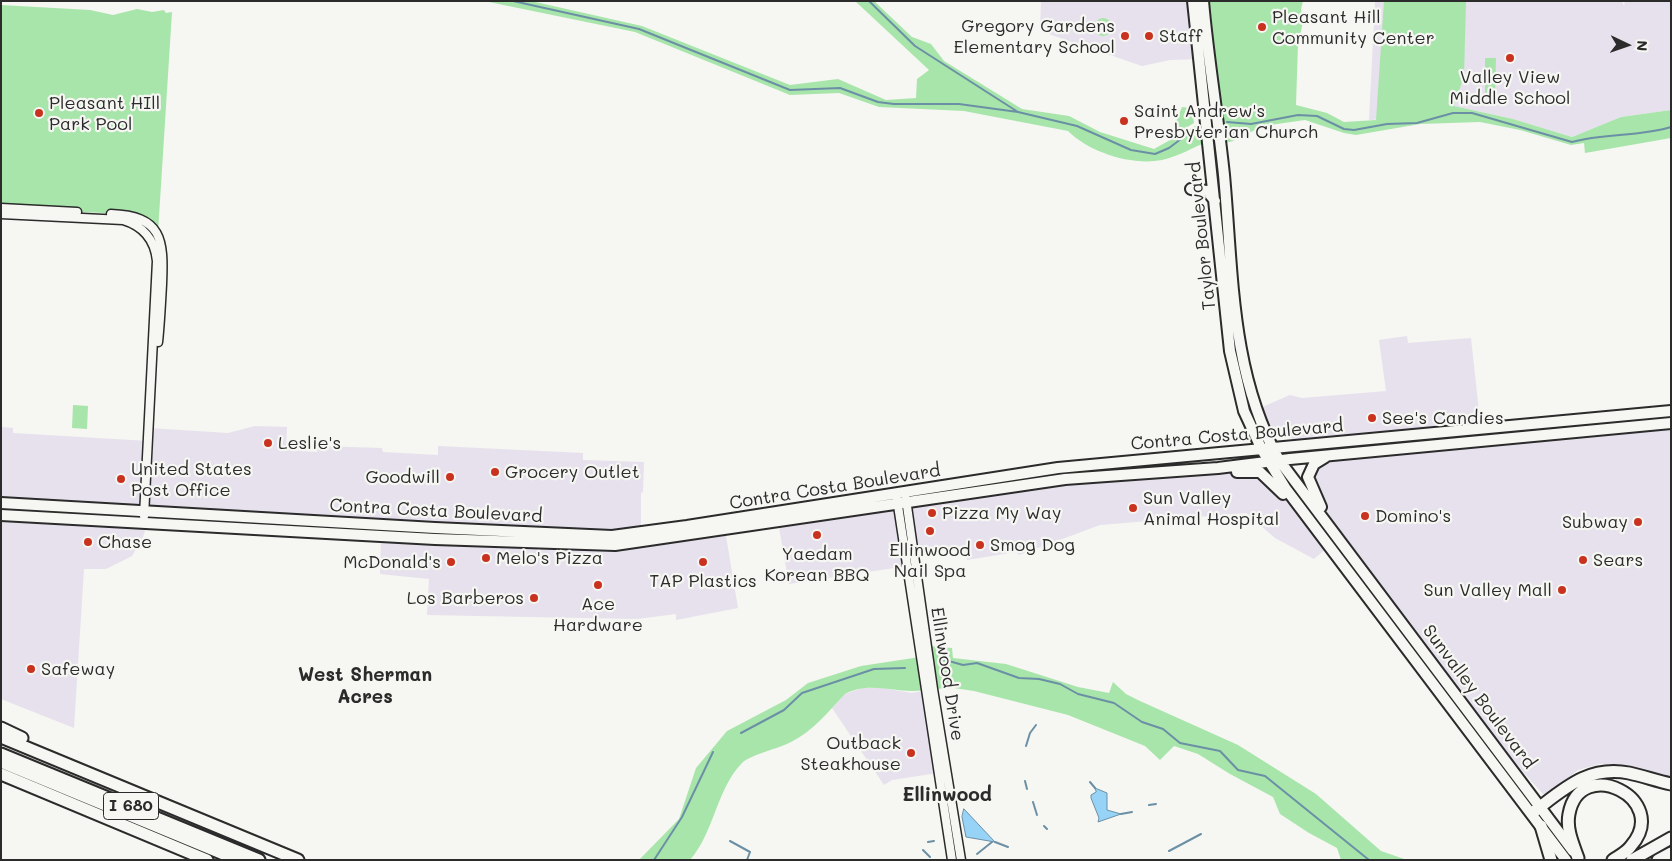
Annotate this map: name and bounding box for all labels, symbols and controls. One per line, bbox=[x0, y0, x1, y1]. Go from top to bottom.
place label: Pleasant Hill Community Center bbox=[1272, 6, 1435, 48]
place label: Gregory Gardens Elementary School bbox=[954, 15, 1115, 58]
north arrow bbox=[1602, 20, 1652, 70]
marker: Pleasant Hill Community Center bbox=[1256, 21, 1268, 33]
place label: Staff bbox=[1159, 25, 1202, 47]
marker: Gregory Gardens Elementary School bbox=[1119, 30, 1131, 42]
marker: Staff bbox=[1143, 30, 1155, 42]
text: N bbox=[1633, 40, 1652, 52]
marker: Valley View Middle School bbox=[1504, 52, 1516, 64]
place label: Valley View Middle School bbox=[1450, 66, 1570, 108]
place label: Pleasant HIll Park Pool bbox=[49, 92, 160, 134]
place label: Saint Andrew's Presbyterian Church bbox=[1134, 100, 1318, 142]
marker: Pleasant HIll Park Pool bbox=[33, 107, 45, 119]
marker: Saint Andrew's Presbyterian Church bbox=[1118, 115, 1130, 127]
street label: Taylor Boulevard bbox=[1183, 161, 1221, 311]
place label: See's Candies bbox=[1382, 407, 1504, 429]
marker: See's Candies bbox=[1366, 412, 1378, 424]
street label: Contra Costa Boulevard bbox=[1130, 415, 1344, 455]
place label: Leslie's bbox=[278, 432, 341, 454]
marker: Leslie's bbox=[262, 437, 274, 449]
place label: United States Post Office bbox=[131, 458, 252, 500]
street label: Contra Costa Boulevard bbox=[728, 460, 942, 514]
place label: Grocery Outlet bbox=[505, 461, 640, 483]
place label: Goodwill bbox=[365, 466, 440, 488]
marker: Grocery Outlet bbox=[489, 466, 501, 478]
marker: Goodwill bbox=[444, 471, 456, 483]
marker: United States Post Office bbox=[115, 473, 127, 485]
place label: Sun Valley Animal Hospital bbox=[1143, 487, 1279, 530]
street label: Contra Costa Boulevard bbox=[329, 495, 543, 527]
place label: Pizza My Way bbox=[942, 502, 1061, 524]
marker: Sun Valley Animal Hospital bbox=[1127, 502, 1139, 514]
place label: Domino's bbox=[1375, 505, 1451, 527]
marker: Pizza My Way bbox=[926, 507, 938, 519]
marker: Domino's bbox=[1359, 510, 1371, 522]
place label: Subway bbox=[1562, 511, 1628, 533]
marker: Subway bbox=[1632, 516, 1644, 528]
marker: Ellinwood Nail Spa bbox=[924, 525, 936, 537]
marker: Yaedam Korean BBQ bbox=[811, 529, 823, 541]
place label: Chase bbox=[98, 531, 152, 553]
place label: Smog Dog bbox=[990, 534, 1075, 556]
marker: Chase bbox=[82, 536, 94, 548]
place label: Ellinwood Nail Spa bbox=[889, 539, 971, 582]
marker: Smog Dog bbox=[974, 539, 986, 551]
place label: Yaedam Korean BBQ bbox=[764, 543, 870, 586]
place label: Melo's Pizza bbox=[496, 547, 603, 569]
place label: Sears bbox=[1593, 549, 1643, 571]
place label: McDonald's bbox=[343, 551, 441, 573]
marker: Melo's Pizza bbox=[480, 552, 492, 564]
marker: Sears bbox=[1577, 554, 1589, 566]
marker: McDonald's bbox=[445, 556, 457, 568]
marker: TAP Plastics bbox=[697, 556, 709, 568]
place label: TAP Plastics bbox=[649, 570, 757, 592]
marker: Ace Hardware bbox=[592, 579, 604, 591]
place label: Sun Valley Mall bbox=[1424, 579, 1552, 601]
marker: Sun Valley Mall bbox=[1556, 584, 1568, 596]
place label: Los Barberos bbox=[407, 587, 524, 609]
marker: Los Barberos bbox=[528, 592, 540, 604]
place label: Ace Hardware bbox=[553, 593, 643, 636]
street label: Ellinwood Drive bbox=[926, 606, 968, 742]
street label: Sunvalley Boulevard bbox=[1418, 621, 1540, 773]
place label: Safeway bbox=[41, 658, 115, 680]
marker: Safeway bbox=[25, 663, 37, 675]
district label: West Sherman Acres bbox=[298, 664, 432, 708]
place label: Outback Steakhouse bbox=[800, 732, 901, 774]
marker: Outback Steakhouse bbox=[905, 747, 917, 759]
district label: Ellinwood bbox=[902, 784, 992, 806]
road number: I 680 bbox=[104, 792, 158, 819]

